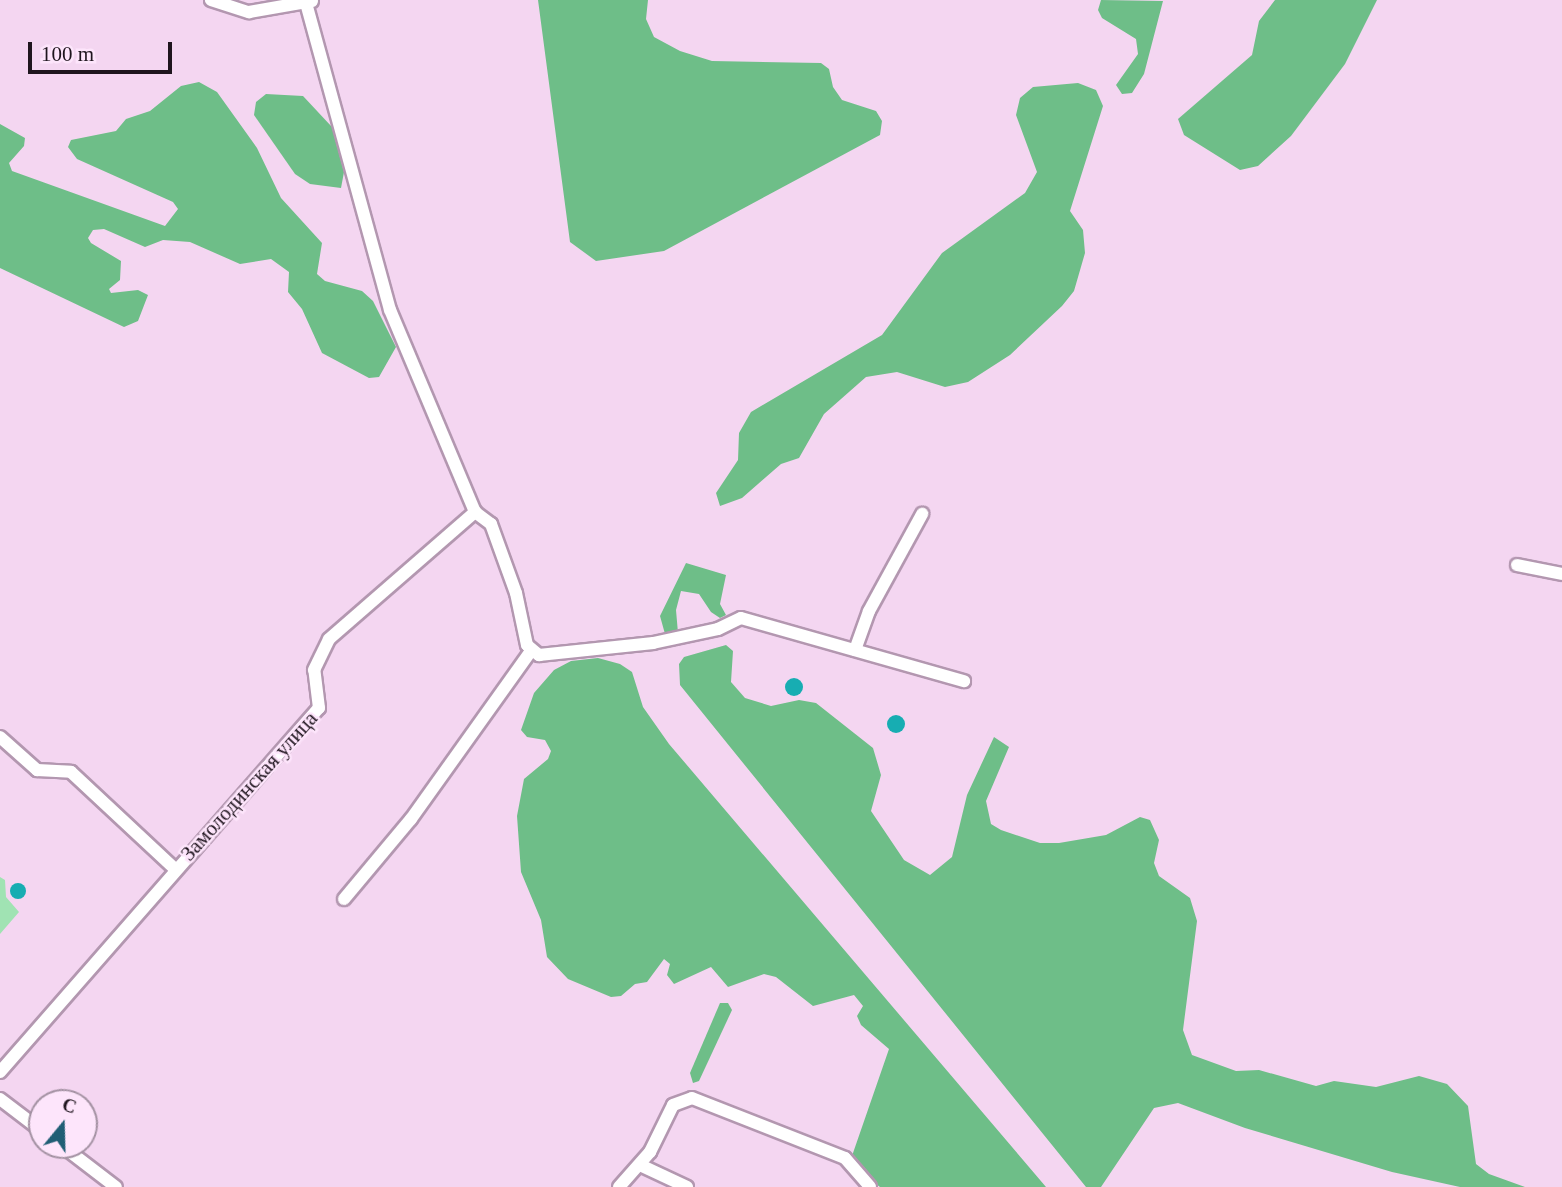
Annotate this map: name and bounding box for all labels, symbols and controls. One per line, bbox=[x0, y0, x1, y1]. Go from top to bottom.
scale bar bbox=[32, 28, 175, 72]
text: 100 m bbox=[41, 42, 94, 66]
street label: Замолодинская улица bbox=[175, 706, 323, 866]
north arrow bbox=[28, 1089, 98, 1159]
text: С bbox=[59, 1093, 79, 1118]

